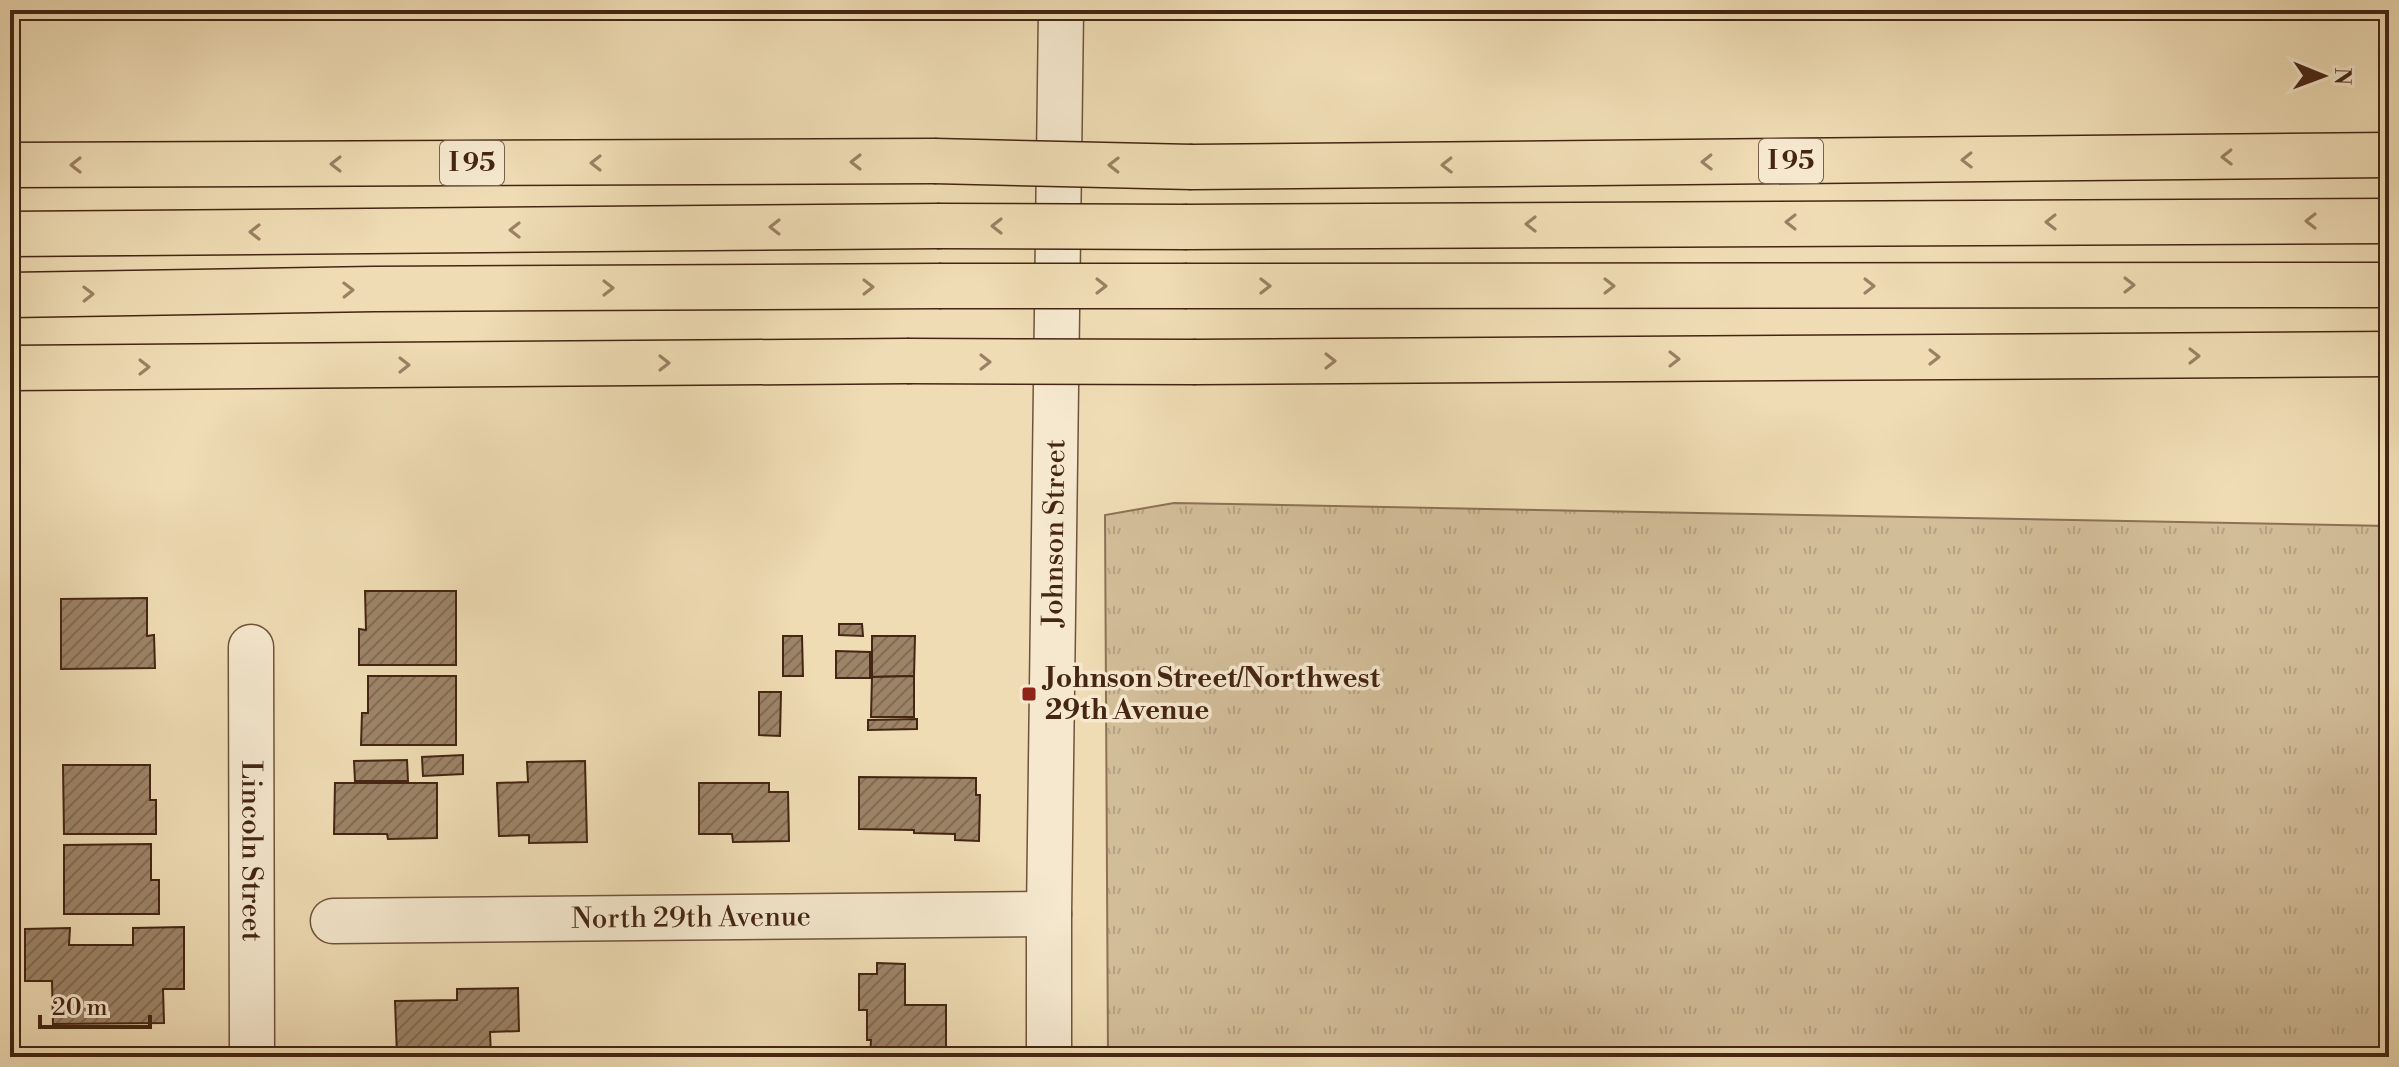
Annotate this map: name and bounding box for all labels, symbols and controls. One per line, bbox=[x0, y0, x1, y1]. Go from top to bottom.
north arrow bbox=[2283, 36, 2363, 116]
text: N bbox=[2328, 67, 2355, 86]
road number: I 95 bbox=[1759, 139, 1823, 183]
road number: I 95 bbox=[440, 141, 504, 185]
one-way arrow bbox=[2220, 148, 2233, 166]
one-way arrow bbox=[1960, 151, 1973, 168]
one-way arrow bbox=[849, 153, 862, 171]
one-way arrow bbox=[1700, 153, 1713, 171]
one-way arrow bbox=[589, 154, 602, 172]
one-way arrow bbox=[329, 155, 342, 173]
one-way arrow bbox=[69, 156, 82, 173]
one-way arrow bbox=[1440, 156, 1453, 173]
one-way arrow bbox=[1107, 157, 1120, 174]
one-way arrow bbox=[2304, 212, 2317, 230]
one-way arrow bbox=[2044, 213, 2057, 230]
one-way arrow bbox=[1784, 214, 1797, 231]
one-way arrow bbox=[1524, 216, 1537, 233]
one-way arrow bbox=[990, 217, 1003, 235]
one-way arrow bbox=[768, 218, 781, 236]
one-way arrow bbox=[508, 221, 521, 238]
one-way arrow bbox=[248, 223, 261, 241]
one-way arrow bbox=[2123, 276, 2136, 294]
one-way arrow bbox=[1095, 277, 1108, 295]
one-way arrow bbox=[1259, 277, 1272, 295]
one-way arrow bbox=[1603, 277, 1616, 295]
one-way arrow bbox=[1863, 277, 1876, 295]
one-way arrow bbox=[862, 278, 875, 295]
one-way arrow bbox=[602, 279, 615, 297]
one-way arrow bbox=[342, 281, 355, 299]
one-way arrow bbox=[82, 285, 95, 302]
one-way arrow bbox=[2188, 347, 2201, 364]
one-way arrow bbox=[1928, 348, 1941, 366]
one-way arrow bbox=[1668, 350, 1681, 368]
one-way arrow bbox=[1324, 352, 1337, 370]
one-way arrow bbox=[979, 353, 992, 371]
one-way arrow bbox=[658, 354, 671, 372]
one-way arrow bbox=[398, 356, 411, 374]
one-way arrow bbox=[138, 358, 151, 376]
street label: Johnson Street bbox=[1035, 439, 1073, 628]
place label: Johnson Street/Northwest 29th Avenue bbox=[1041, 661, 1381, 728]
marker: Johnson Street/Northwest 29th Avenue bbox=[1020, 685, 1038, 703]
street label: Lincoln Street bbox=[234, 760, 269, 942]
street label: North 29th Avenue bbox=[571, 899, 811, 936]
scale bar bbox=[40, 979, 150, 1029]
text: 20 m bbox=[52, 993, 108, 1023]

